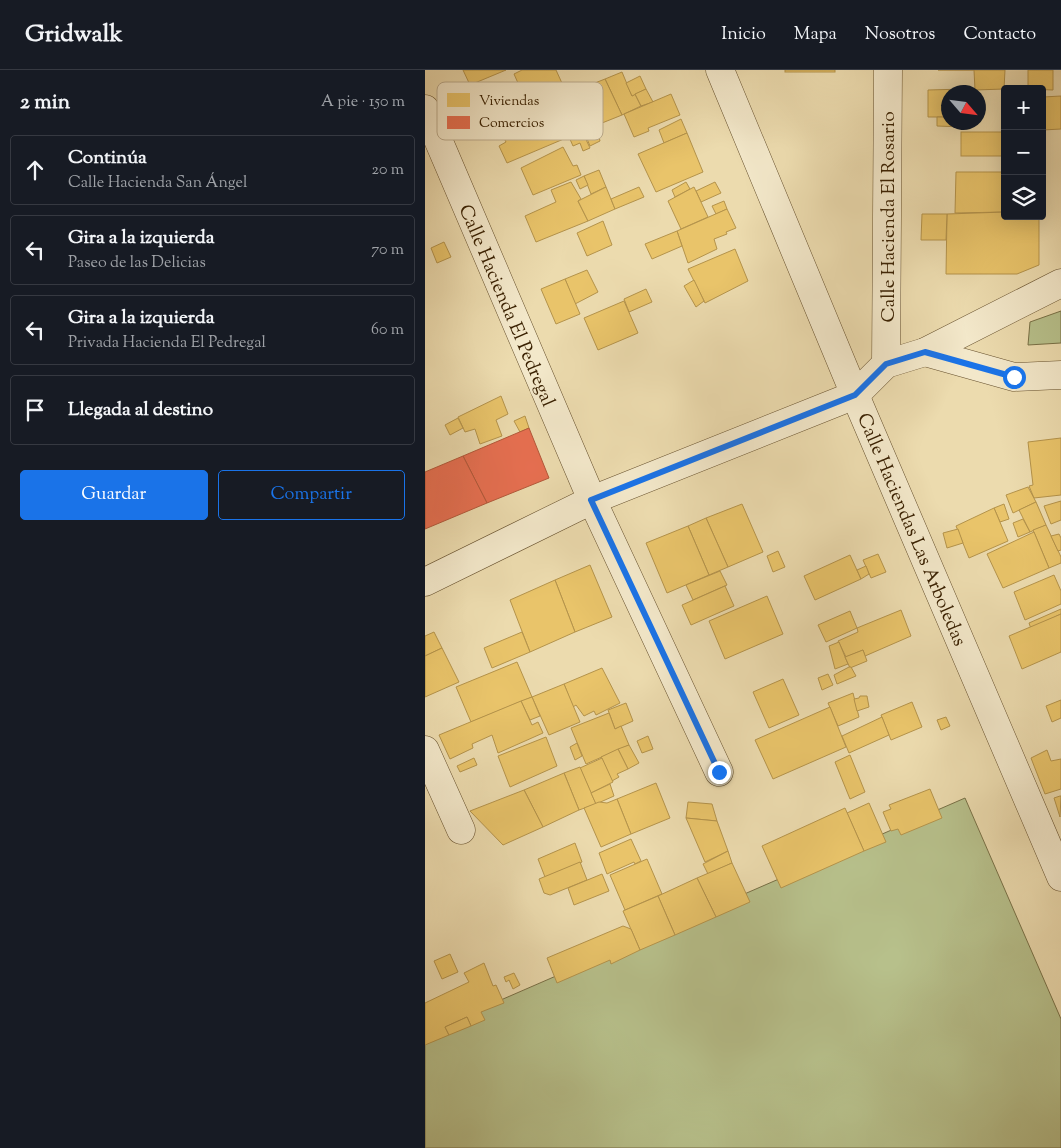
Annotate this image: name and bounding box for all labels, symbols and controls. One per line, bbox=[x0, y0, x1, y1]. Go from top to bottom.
text: Gridwalk bbox=[25, 18, 123, 52]
text: Inicio bbox=[721, 22, 766, 48]
text: Mapa bbox=[794, 22, 837, 48]
text: Nosotros bbox=[865, 22, 935, 48]
text: Contacto bbox=[963, 22, 1036, 48]
legend bbox=[437, 82, 603, 140]
north arrow bbox=[941, 85, 986, 130]
map controls bbox=[1001, 85, 1046, 220]
button: + bbox=[1001, 85, 1046, 130]
text: 2 min bbox=[20, 88, 70, 118]
text: A pie · 150 m bbox=[321, 91, 405, 114]
text: Viviendas bbox=[479, 92, 539, 112]
street label: Calle Hacienda El Rosario bbox=[876, 111, 903, 323]
text: Comercios bbox=[479, 114, 544, 134]
button: − bbox=[1001, 130, 1046, 175]
text: Continúa bbox=[68, 145, 147, 172]
icon: ahead bbox=[21, 156, 49, 184]
text: 20 m bbox=[371, 159, 404, 182]
text: Calle Hacienda San Ángel bbox=[68, 172, 247, 195]
button: layers bbox=[1001, 175, 1046, 220]
street label: Calle Hacienda El Pedregal bbox=[451, 201, 561, 411]
text: Gira a la izquierda bbox=[68, 225, 214, 252]
icon: left bbox=[21, 236, 49, 264]
text: 70 m bbox=[371, 239, 404, 262]
text: Paseo de las Delicias bbox=[68, 252, 206, 275]
text: Gira a la izquierda bbox=[68, 305, 214, 332]
icon: left bbox=[21, 316, 49, 344]
text: 60 m bbox=[371, 319, 404, 342]
text: Privada Hacienda El Pedregal bbox=[68, 332, 266, 355]
route start bbox=[1003, 366, 1026, 389]
icon: arrive bbox=[21, 396, 49, 424]
text: Llegada al destino bbox=[68, 397, 213, 424]
street label: Calle Haciendas Las Arboledas bbox=[849, 409, 972, 651]
button: Guardar bbox=[20, 470, 208, 520]
button: Compartir bbox=[218, 470, 405, 520]
route end bbox=[708, 761, 731, 784]

